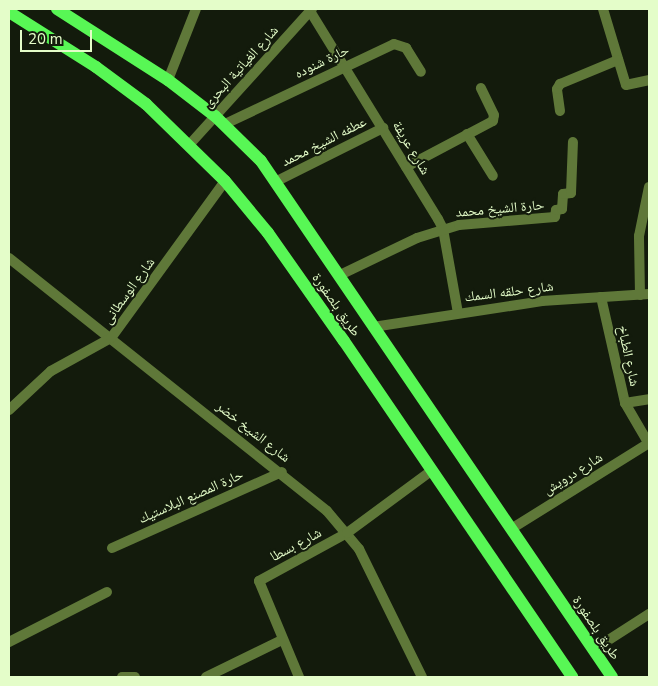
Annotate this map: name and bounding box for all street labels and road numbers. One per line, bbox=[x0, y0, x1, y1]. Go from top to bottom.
street label: شارع الغياتية البحرى bbox=[200, 22, 282, 112]
street label: حارة شنوده bbox=[292, 42, 352, 82]
street label: عطفه الشيخ محمد bbox=[279, 113, 369, 171]
street label: شارع عريفة bbox=[388, 118, 434, 178]
street label: حارة الشيخ محمد bbox=[455, 197, 545, 221]
street label: شارع الوسطانى bbox=[99, 254, 159, 328]
street label: طريق بلصفورة bbox=[308, 270, 364, 340]
street label: شارع حلقه السمك bbox=[464, 278, 554, 306]
street label: شارع الطباخ bbox=[613, 324, 643, 388]
street label: شارع الشيخ خضر bbox=[213, 398, 293, 466]
street label: شارع درويش bbox=[540, 449, 606, 499]
street label: حارة المصنع البلاستيك bbox=[136, 466, 246, 528]
street label: شارع بسطا bbox=[267, 525, 325, 565]
street label: طريق بلصفورة bbox=[568, 593, 624, 663]

